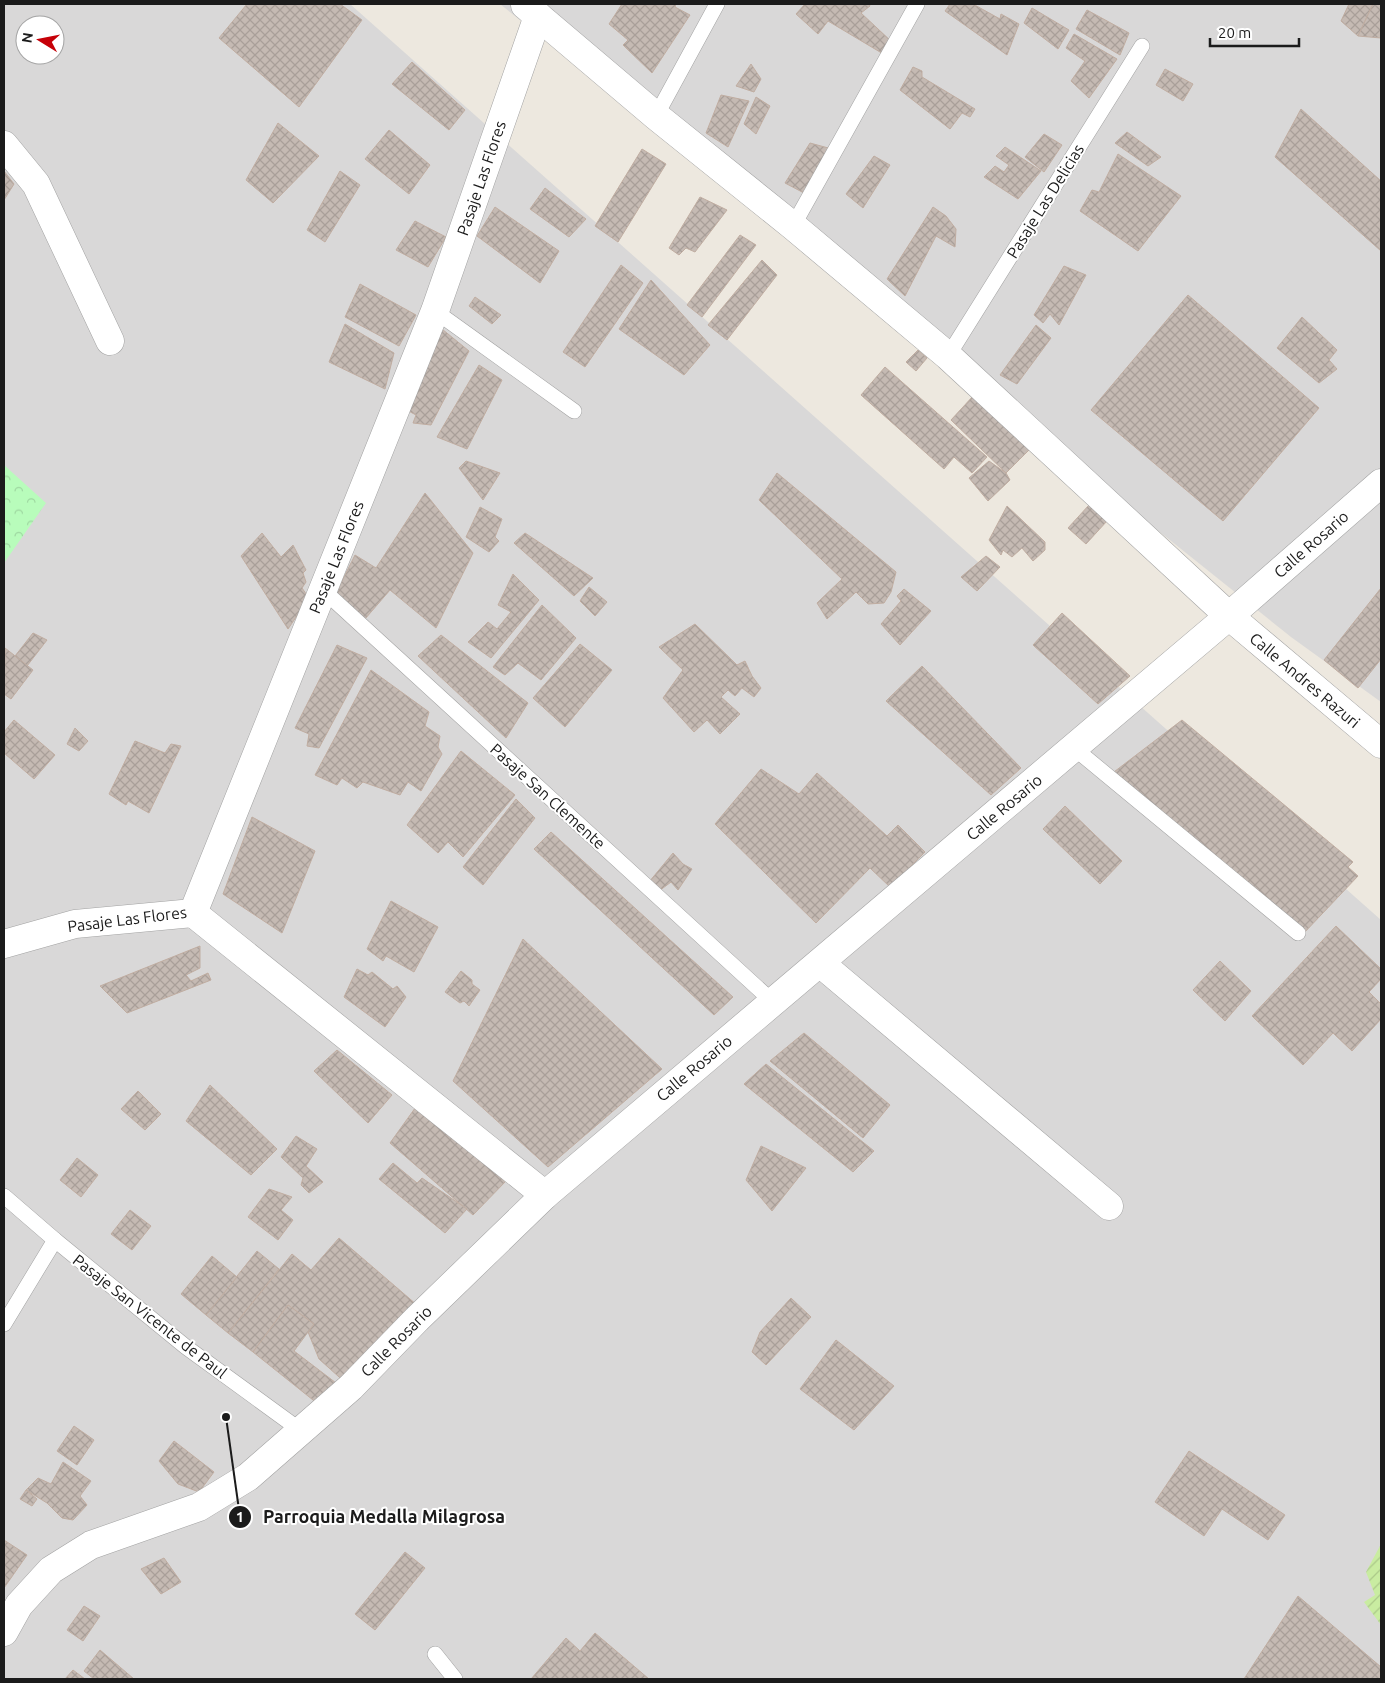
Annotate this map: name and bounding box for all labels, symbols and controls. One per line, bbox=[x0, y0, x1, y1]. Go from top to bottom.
north arrow bbox=[15, 15, 65, 65]
scale bar bbox=[1210, 15, 1299, 47]
text: 20 m bbox=[1218, 24, 1251, 41]
text: N bbox=[18, 31, 36, 44]
street label: Pasaje Las Flores bbox=[453, 118, 509, 238]
street label: Pasaje Las Delicias bbox=[1003, 141, 1087, 261]
street label: Pasaje Las Flores bbox=[305, 498, 367, 616]
street label: Calle Rosario bbox=[1270, 507, 1352, 581]
street label: Calle Andres Razuri bbox=[1246, 629, 1364, 731]
street label: Pasaje San Clemente bbox=[487, 740, 609, 852]
street label: Calle Rosario bbox=[963, 770, 1045, 844]
street label: Pasaje Las Flores bbox=[66, 903, 188, 935]
street label: Calle Rosario bbox=[653, 1031, 735, 1105]
street label: Pasaje San Vicente de Paul bbox=[70, 1250, 230, 1382]
street label: Calle Rosario bbox=[357, 1302, 435, 1380]
callout: Parroquia Medalla Milagrosa bbox=[228, 1500, 515, 1533]
text: Parroquia Medalla Milagrosa bbox=[263, 1506, 505, 1526]
text: 1 bbox=[236, 1508, 244, 1525]

